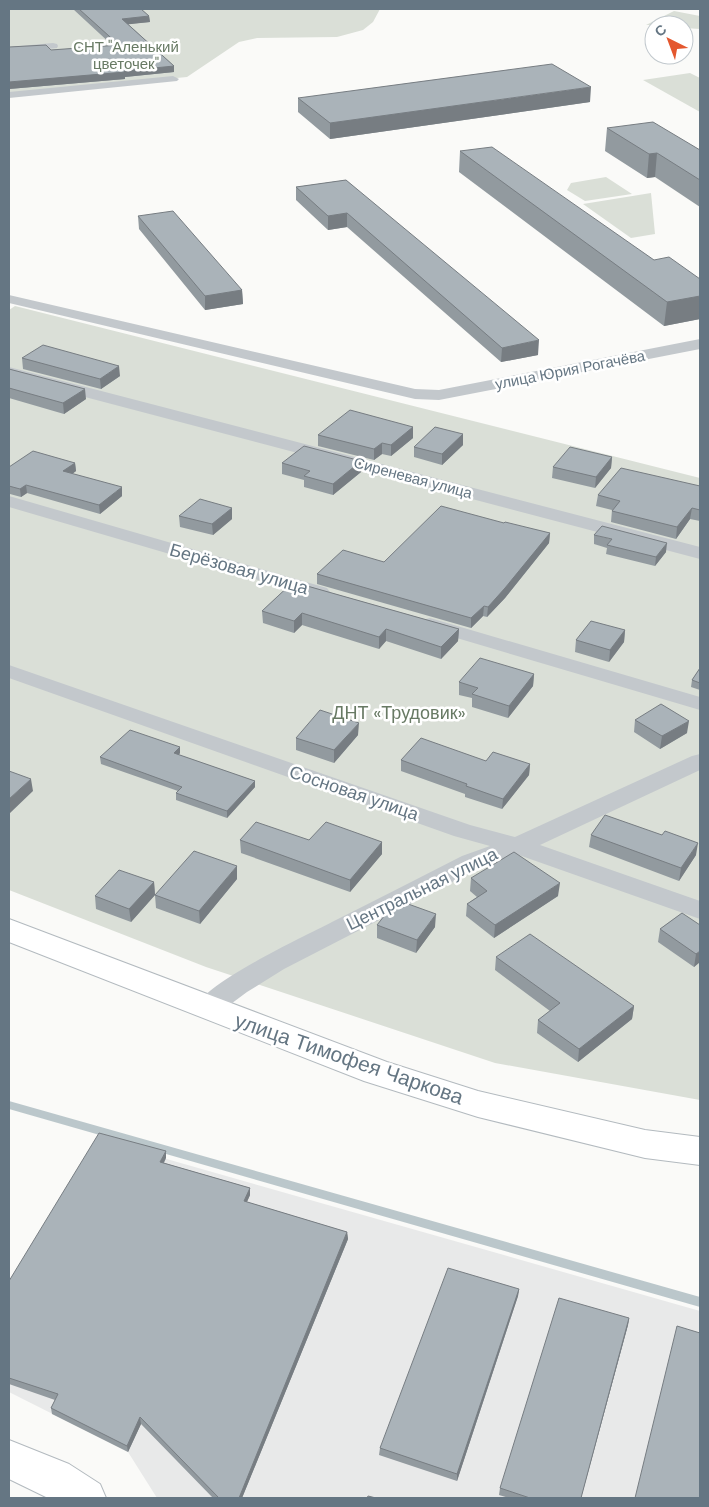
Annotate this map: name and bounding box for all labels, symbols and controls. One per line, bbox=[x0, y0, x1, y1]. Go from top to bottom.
north arrow bbox=[644, 15, 694, 65]
text: С bbox=[651, 20, 670, 40]
park label: СНТ "Аленький цветочек" bbox=[73, 37, 179, 74]
street label: улица Юрия Рогачёва bbox=[493, 346, 647, 394]
street label: Сиреневая улица bbox=[351, 453, 475, 504]
street label: Берёзовая улица bbox=[167, 538, 312, 601]
park label: ДНТ «Трудовик» bbox=[332, 701, 466, 725]
street label: Сосновая улица bbox=[286, 760, 423, 827]
street label: Центральная улица bbox=[342, 842, 502, 936]
street label: улица Тимофея Чаркова bbox=[231, 1007, 467, 1111]

